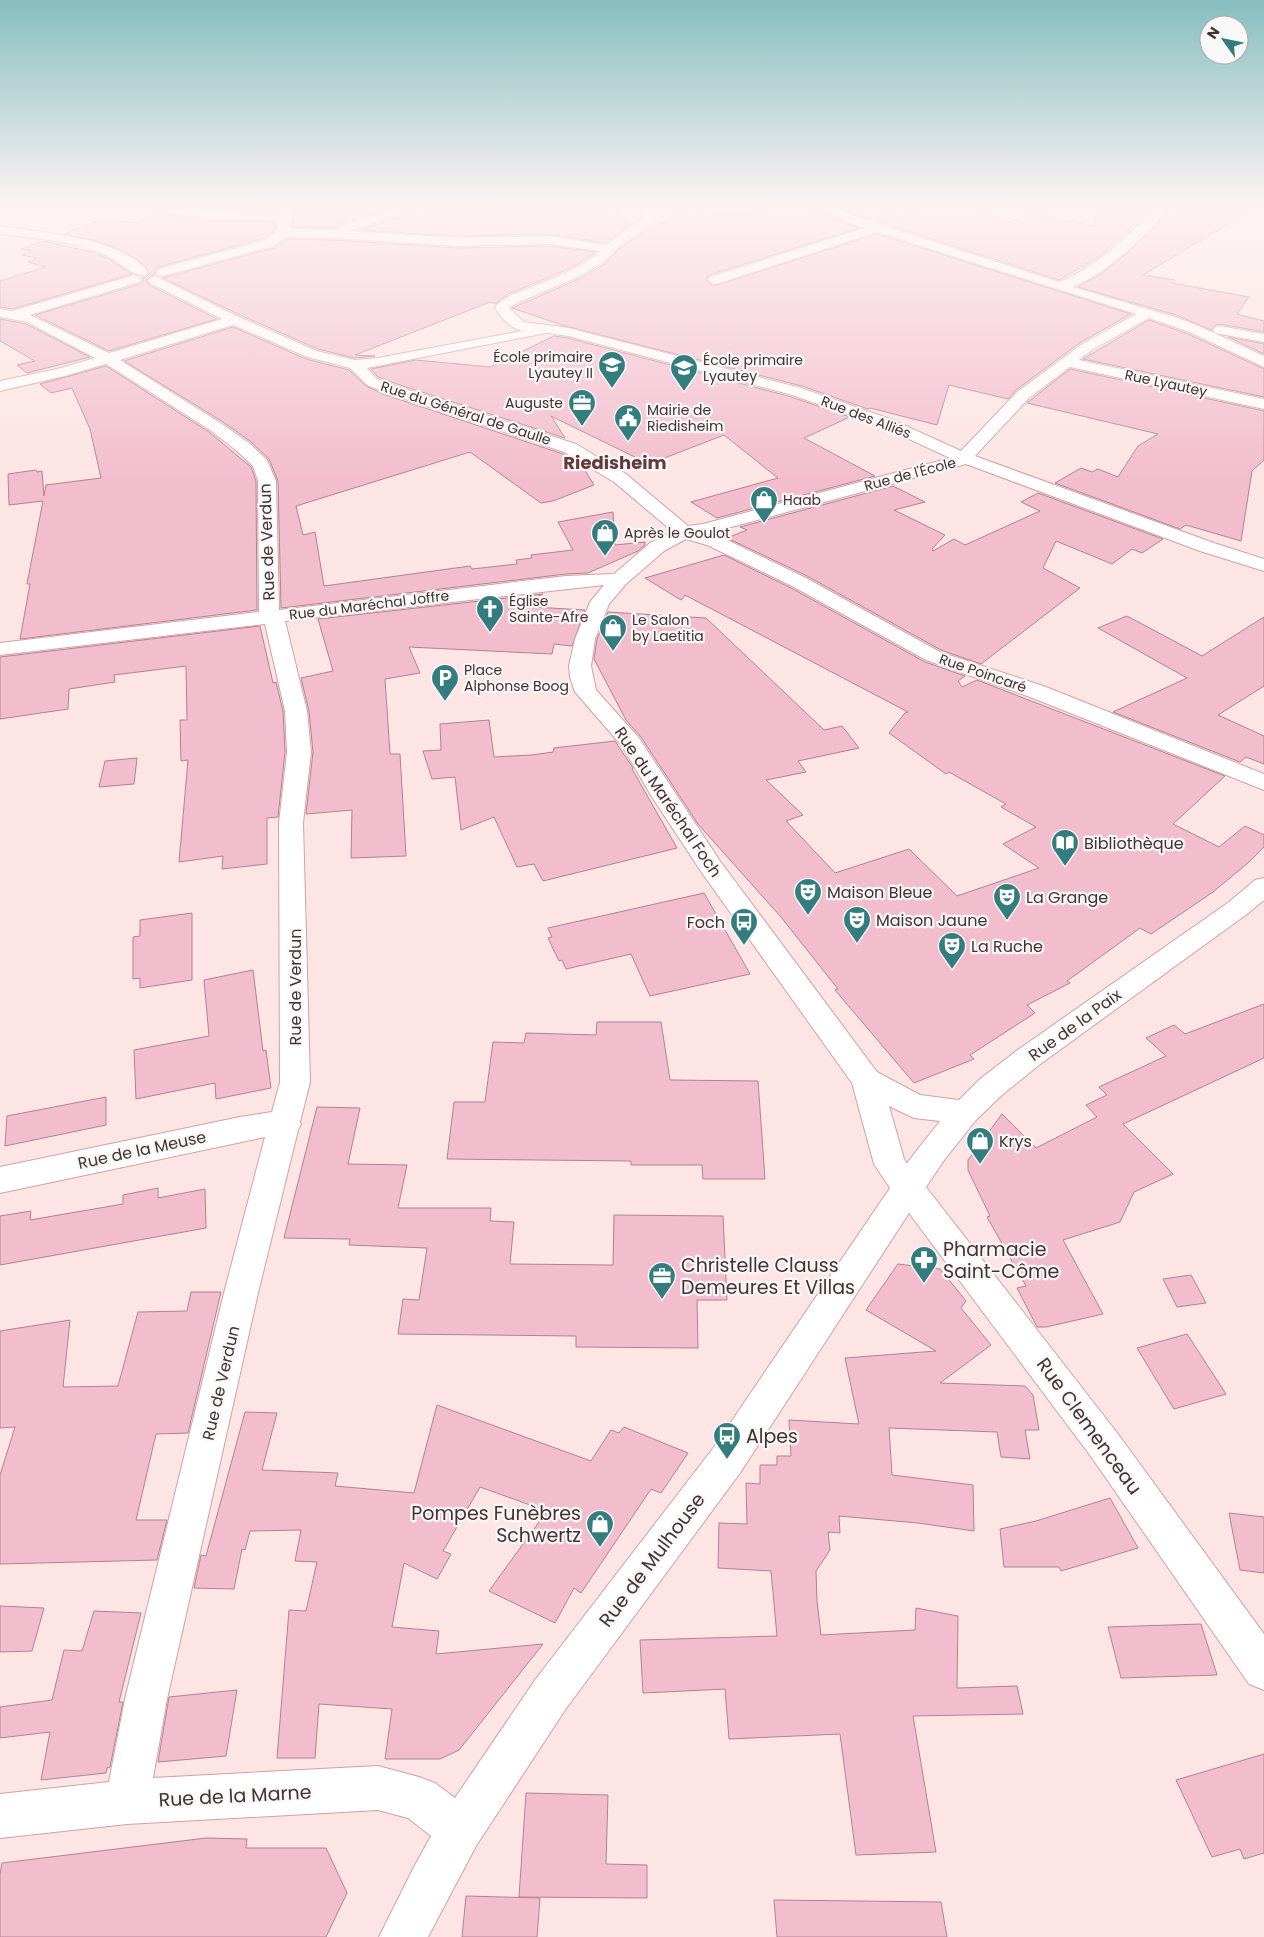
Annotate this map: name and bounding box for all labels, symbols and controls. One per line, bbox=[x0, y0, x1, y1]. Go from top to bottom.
north arrow bbox=[1199, 15, 1249, 65]
text: N bbox=[1202, 23, 1224, 43]
place label: École primaire Lyautey II bbox=[493, 347, 593, 383]
school or university icon: École primaire Lyautey II bbox=[597, 350, 627, 389]
place label: École primaire Lyautey bbox=[703, 350, 803, 386]
school or university icon: École primaire Lyautey bbox=[669, 353, 699, 392]
street label: Rue Lyautey bbox=[1123, 364, 1209, 402]
street label: Rue du Général de Gaulle bbox=[378, 376, 554, 450]
office icon: Auguste bbox=[567, 388, 597, 427]
street label: Rue des Alliés bbox=[818, 391, 914, 443]
place label: Auguste bbox=[505, 393, 563, 413]
place label: Mairie de Riedisheim bbox=[647, 400, 723, 436]
public building icon: Mairie de Riedisheim bbox=[613, 403, 643, 442]
district label: Riedisheim bbox=[563, 450, 667, 475]
street label: Rue de l'École bbox=[862, 452, 958, 496]
street label: Rue de Verdun bbox=[253, 483, 281, 601]
shop icon: Haab bbox=[749, 485, 779, 524]
place label: Haab bbox=[783, 490, 821, 510]
shop icon: Après le Goulot bbox=[590, 518, 620, 557]
place label: Après le Goulot bbox=[624, 523, 730, 543]
street label: Rue du Maréchal Joffre bbox=[288, 585, 450, 625]
place label: Église Sainte-Afre bbox=[509, 591, 589, 627]
church icon: Église Sainte-Afre bbox=[475, 594, 505, 633]
place label: Le Salon by Laetitia bbox=[632, 610, 704, 646]
shop icon: Le Salon by Laetitia bbox=[598, 613, 628, 652]
street label: Rue Poincaré bbox=[937, 649, 1030, 697]
place label: Place Alphonse Boog bbox=[464, 660, 569, 696]
parking icon: Place Alphonse Boog bbox=[430, 663, 460, 702]
street label: Rue du Maréchal Foch bbox=[609, 722, 727, 882]
library icon: Bibliothèque bbox=[1050, 828, 1080, 867]
place label: Bibliothèque bbox=[1084, 832, 1184, 855]
theatre icon: Maison Bleue bbox=[793, 877, 823, 916]
place label: Maison Bleue bbox=[827, 881, 933, 904]
theatre icon: La Grange bbox=[992, 882, 1022, 921]
place label: La Grange bbox=[1026, 886, 1108, 909]
theatre icon: Maison Jaune bbox=[842, 905, 872, 944]
bus stop icon: Foch bbox=[729, 907, 759, 946]
place label: Maison Jaune bbox=[876, 909, 987, 932]
place label: Foch bbox=[687, 911, 725, 934]
street label: Rue de Verdun bbox=[284, 928, 307, 1046]
theatre icon: La Ruche bbox=[937, 931, 967, 970]
place label: La Ruche bbox=[971, 935, 1043, 958]
street label: Rue de la Paix bbox=[1024, 983, 1126, 1067]
street label: Rue de la Meuse bbox=[76, 1125, 208, 1175]
shop icon: Krys bbox=[965, 1126, 995, 1165]
place label: Krys bbox=[999, 1130, 1032, 1153]
place label: Pharmacie Saint-Côme bbox=[943, 1236, 1059, 1285]
pharmacy icon: Pharmacie Saint-Côme bbox=[909, 1245, 939, 1284]
place label: Christelle Clauss Demeures Et Villas bbox=[681, 1252, 855, 1301]
office icon: Christelle Clauss Demeures Et Villas bbox=[647, 1261, 677, 1300]
street label: Rue de Verdun bbox=[197, 1323, 245, 1443]
street label: Rue Clemenceau bbox=[1030, 1352, 1148, 1500]
bus stop icon: Alpes bbox=[712, 1421, 742, 1460]
place label: Alpes bbox=[746, 1423, 798, 1450]
street label: Rue de Mulhouse bbox=[593, 1487, 711, 1633]
place label: Pompes Funèbres Schwertz bbox=[411, 1500, 581, 1549]
shop icon: Pompes Funèbres Schwertz bbox=[585, 1509, 615, 1548]
street label: Rue de la Marne bbox=[158, 1779, 312, 1813]

